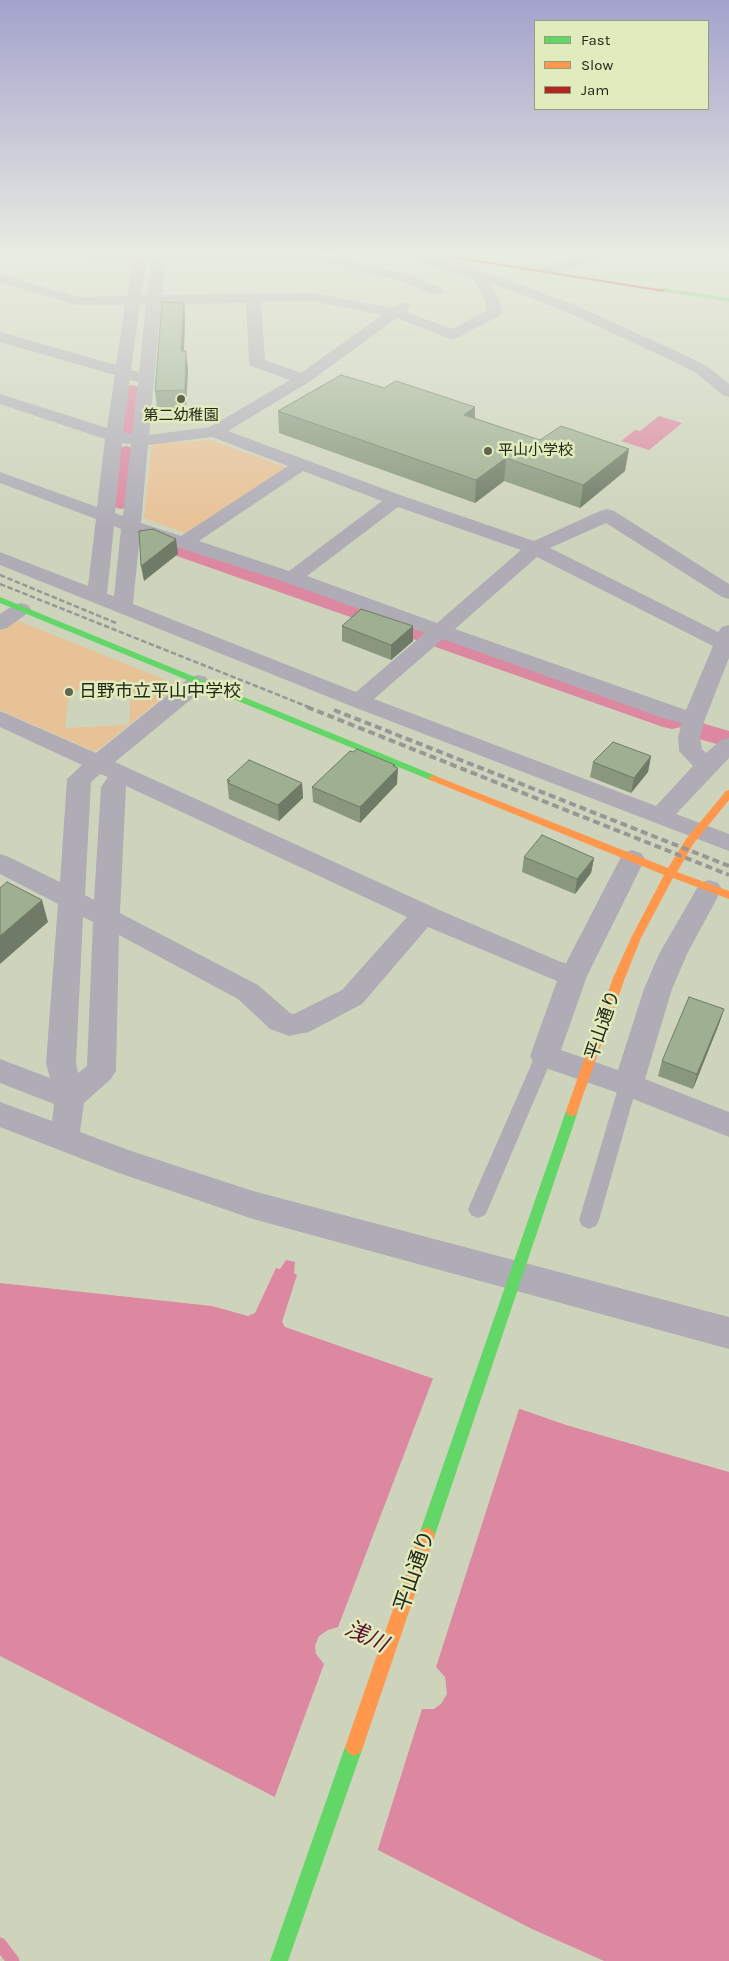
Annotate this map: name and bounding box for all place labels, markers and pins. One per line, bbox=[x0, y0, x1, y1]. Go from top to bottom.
marker: 第二幼稚園 bbox=[175, 393, 187, 405]
place label: 第二幼稚園 bbox=[144, 407, 218, 425]
place label: 平山小学校 bbox=[498, 442, 573, 460]
marker: 平山小学校 bbox=[482, 445, 494, 457]
place label: 日野市立平山中学校 bbox=[79, 681, 241, 703]
marker: 日野市立平山中学校 bbox=[63, 686, 75, 698]

